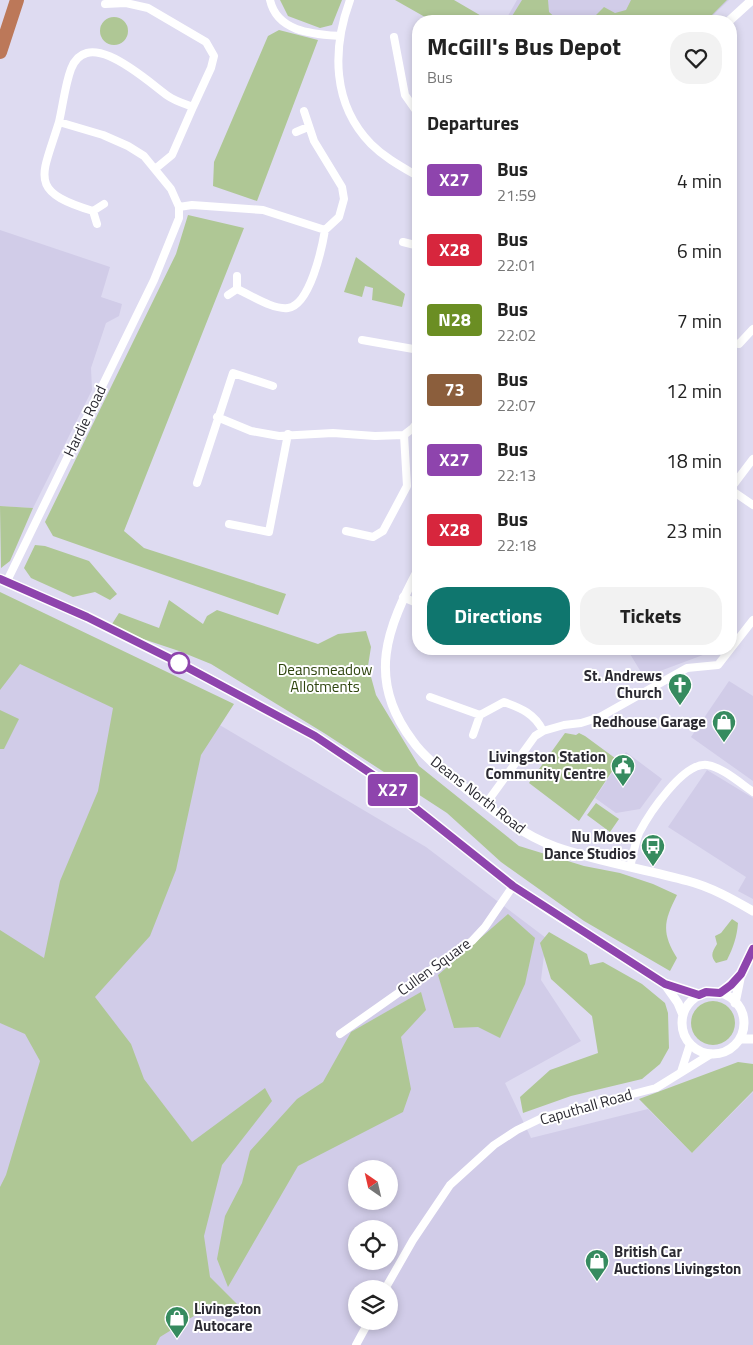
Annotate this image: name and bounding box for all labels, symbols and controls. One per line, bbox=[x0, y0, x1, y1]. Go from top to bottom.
text: McGill's Bus Depot bbox=[427, 28, 621, 64]
button: heart bbox=[670, 32, 722, 84]
text: Bus bbox=[427, 65, 453, 89]
text: Departures bbox=[427, 108, 519, 137]
text: Bus bbox=[497, 154, 528, 183]
text: X27 bbox=[439, 166, 470, 193]
text: 4 min bbox=[677, 166, 722, 195]
text: 21:59 bbox=[497, 183, 536, 207]
text: Bus bbox=[497, 224, 528, 253]
text: X28 bbox=[439, 236, 470, 263]
text: 6 min bbox=[677, 236, 722, 265]
text: 22:01 bbox=[497, 253, 536, 277]
text: Bus bbox=[497, 294, 528, 323]
text: N28 bbox=[438, 306, 471, 333]
text: 7 min bbox=[677, 306, 722, 335]
text: 22:02 bbox=[497, 323, 536, 347]
text: Bus bbox=[497, 364, 528, 393]
text: 73 bbox=[444, 376, 465, 403]
text: 12 min bbox=[666, 376, 722, 405]
street label: Hardie Road bbox=[57, 381, 112, 461]
text: 22:07 bbox=[497, 393, 536, 417]
text: Bus bbox=[497, 434, 528, 463]
text: X27 bbox=[439, 446, 470, 473]
text: 18 min bbox=[666, 446, 722, 475]
text: 22:13 bbox=[497, 463, 536, 487]
text: Bus bbox=[497, 504, 528, 533]
text: X28 bbox=[439, 516, 470, 543]
text: 23 min bbox=[666, 516, 722, 545]
text: 22:18 bbox=[497, 533, 536, 557]
button: Directions bbox=[427, 587, 570, 645]
button: Tickets bbox=[580, 587, 722, 645]
unlabelled marker bbox=[168, 652, 190, 674]
park label: Deansmeadow Allotments bbox=[278, 658, 372, 698]
place label: St. Andrews Church bbox=[584, 664, 662, 704]
church icon: St. Andrews Church bbox=[667, 672, 693, 706]
shop icon: Redhouse Garage bbox=[711, 709, 737, 743]
place label: Redhouse Garage bbox=[593, 710, 706, 733]
place label: Livingston Station Community Centre bbox=[485, 745, 606, 785]
street label: Deans North Road bbox=[426, 750, 531, 839]
public building icon: Livingston Station Community Centre bbox=[610, 753, 636, 787]
line badge: X27 bbox=[364, 774, 422, 806]
text: X27 bbox=[378, 776, 408, 803]
place label: Nu Moves Dance Studios bbox=[544, 825, 636, 865]
bus stop icon: Nu Moves Dance Studios bbox=[640, 833, 666, 867]
street label: Cullen Square bbox=[392, 932, 475, 1001]
street label: Caputhall Road bbox=[537, 1082, 635, 1131]
north arrow bbox=[348, 1160, 398, 1210]
map controls bbox=[348, 1160, 398, 1330]
button: locate bbox=[348, 1220, 398, 1270]
place label: British Car Auctions Livingston bbox=[614, 1240, 741, 1280]
shop icon: British Car Auctions Livingston bbox=[584, 1248, 610, 1282]
button: layers bbox=[348, 1280, 398, 1330]
place label: Livingston Autocare bbox=[194, 1297, 261, 1337]
shop icon: Livingston Autocare bbox=[164, 1305, 190, 1339]

